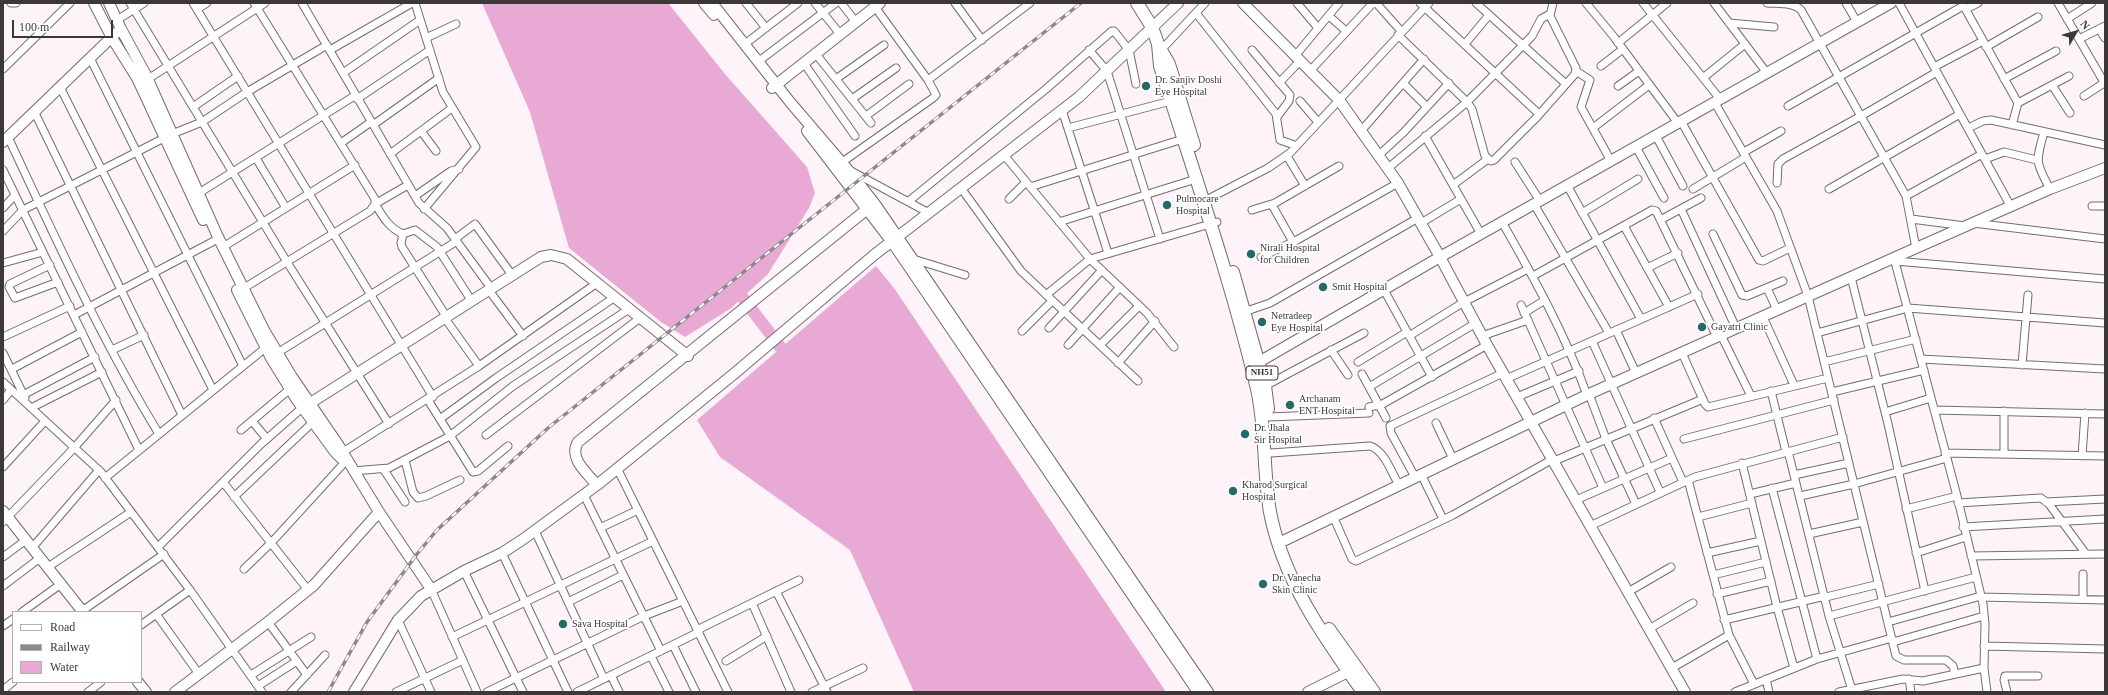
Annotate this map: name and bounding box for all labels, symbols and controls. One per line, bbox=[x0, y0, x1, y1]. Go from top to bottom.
scale bar bbox=[14, 12, 115, 38]
north arrow bbox=[2056, 12, 2096, 52]
text: N bbox=[2078, 18, 2093, 31]
text: 100 m bbox=[19, 20, 49, 34]
place label: Dr. Sanjiv Doshi Eye Hospital bbox=[1155, 74, 1222, 98]
marker: Dr. Sanjiv Doshi Eye Hospital bbox=[1140, 80, 1152, 92]
place label: Pulmocare Hospital bbox=[1176, 193, 1219, 216]
marker: Pulmocare Hospital bbox=[1161, 199, 1173, 211]
place label: Nirali Hospital for Children bbox=[1260, 242, 1320, 266]
marker: Nirali Hospital for Children bbox=[1245, 248, 1257, 260]
marker: Smit Hospital bbox=[1317, 281, 1329, 293]
place label: Smit Hospital bbox=[1332, 281, 1387, 293]
place label: Netradeep Eye Hospital bbox=[1271, 310, 1323, 334]
marker: Netradeep Eye Hospital bbox=[1256, 316, 1268, 328]
marker: Gayatri Clinic bbox=[1696, 321, 1708, 333]
place label: Gayatri Clinic bbox=[1711, 321, 1768, 333]
road number: NH51 bbox=[1246, 366, 1278, 380]
place label: Archanam ENT Hospital bbox=[1299, 393, 1355, 416]
marker: Archanam ENT Hospital bbox=[1284, 399, 1296, 411]
place label: Dr. Jhala Sir Hospital bbox=[1254, 422, 1302, 446]
marker: Dr. Jhala Sir Hospital bbox=[1239, 428, 1251, 440]
place label: Kharod Surgical Hospital bbox=[1242, 479, 1308, 502]
marker: Kharod Surgical Hospital bbox=[1227, 485, 1239, 497]
place label: Dr. Vanecha Skin Clinic bbox=[1272, 572, 1321, 596]
marker: Dr. Vanecha Skin Clinic bbox=[1257, 578, 1269, 590]
legend bbox=[12, 611, 142, 683]
marker: Sava Hospital bbox=[557, 618, 569, 630]
place label: Sava Hospital bbox=[572, 618, 628, 630]
text: Road bbox=[50, 620, 75, 634]
text: Railway bbox=[50, 640, 90, 654]
text: Water bbox=[50, 660, 78, 674]

